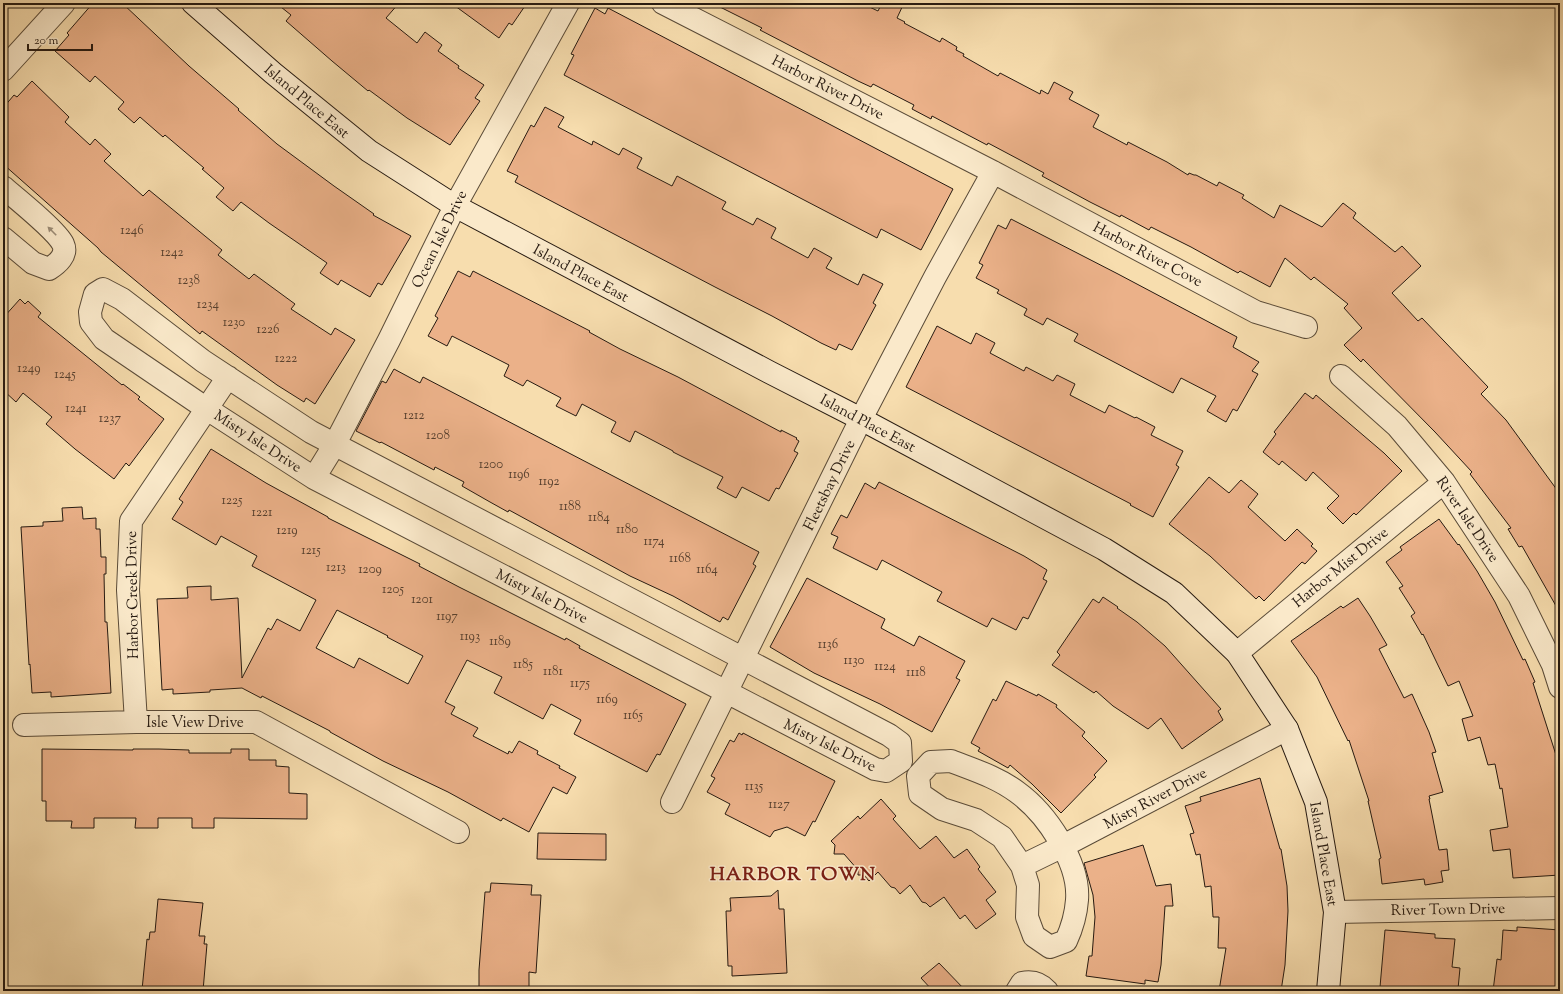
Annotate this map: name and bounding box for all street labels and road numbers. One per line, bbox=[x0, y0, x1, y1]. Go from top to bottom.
street label: Harbor River Drive bbox=[768, 51, 887, 126]
street label: Island Place East bbox=[259, 60, 353, 144]
street label: Ocean Isle Drive bbox=[408, 187, 473, 292]
street label: Harbor River Cove bbox=[1089, 218, 1206, 293]
street label: Island Place East bbox=[529, 240, 632, 308]
street label: Island Place East bbox=[816, 390, 919, 458]
street label: Misty Isle Drive bbox=[209, 406, 305, 479]
street label: Fleetsbay Drive bbox=[799, 437, 861, 535]
street label: River Isle Drive bbox=[1430, 473, 1503, 567]
street label: Harbor Mist Drive bbox=[1289, 523, 1393, 613]
street label: Harbor Creek Drive bbox=[122, 531, 145, 659]
street label: Misty Isle Drive bbox=[492, 565, 591, 630]
street label: Isle View Drive bbox=[146, 713, 244, 734]
street label: Misty Isle Drive bbox=[779, 715, 879, 778]
street label: Misty River Drive bbox=[1100, 763, 1211, 835]
street label: Island Place East bbox=[1303, 800, 1342, 908]
street label: River Town Drive bbox=[1391, 899, 1505, 922]

